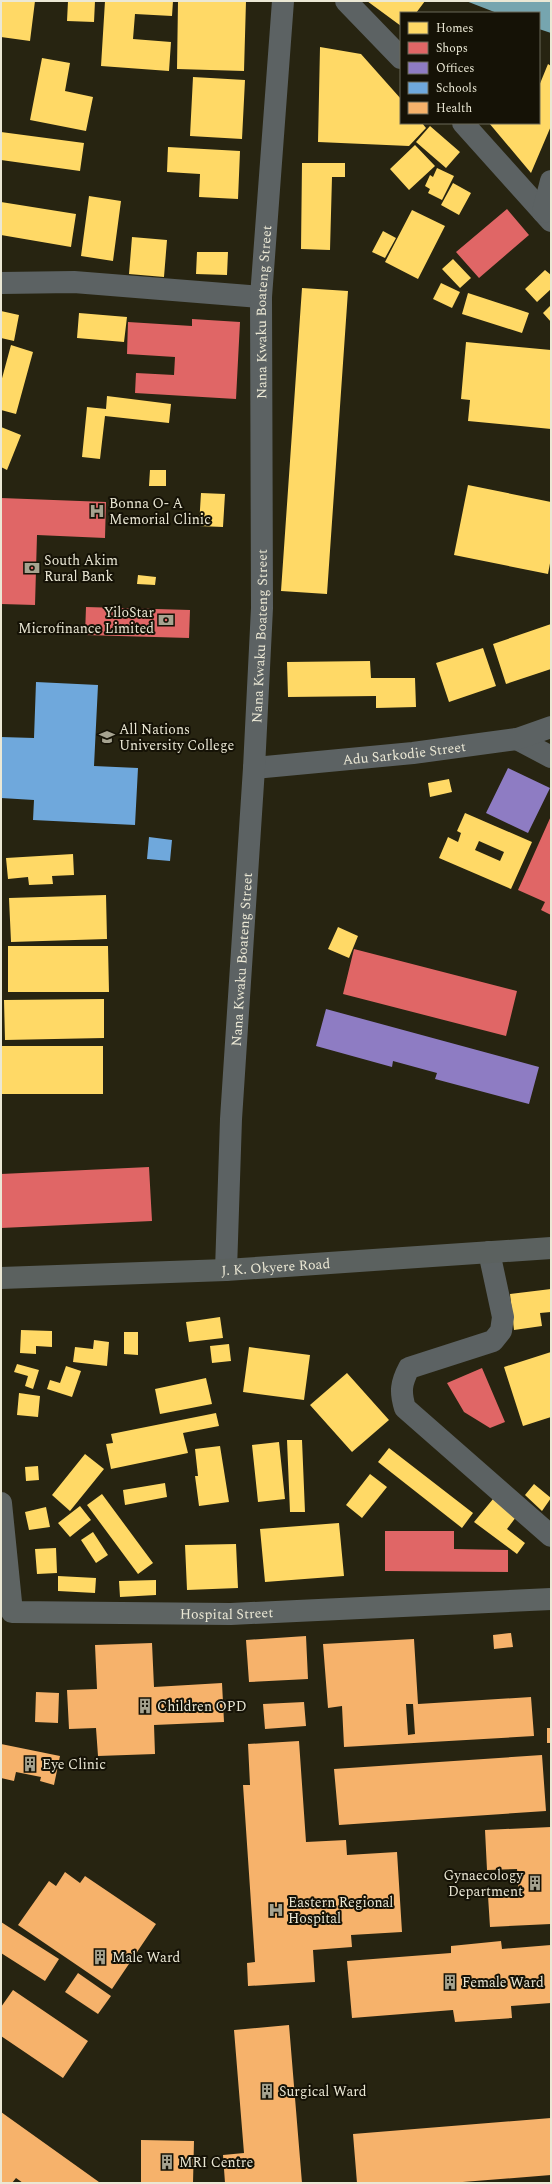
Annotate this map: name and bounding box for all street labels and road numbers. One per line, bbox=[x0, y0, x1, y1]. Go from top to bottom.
street label: Nana Kwaku Boateng Street bbox=[250, 224, 277, 399]
street label: Nana Kwaku Boateng Street bbox=[246, 549, 273, 723]
street label: Adu Sarkodie Street bbox=[342, 735, 467, 770]
street label: Nana Kwaku Boateng Street bbox=[225, 872, 258, 1047]
street label: J. K. Okyere Road bbox=[221, 1252, 331, 1281]
street label: Hospital Street bbox=[180, 1602, 274, 1625]

